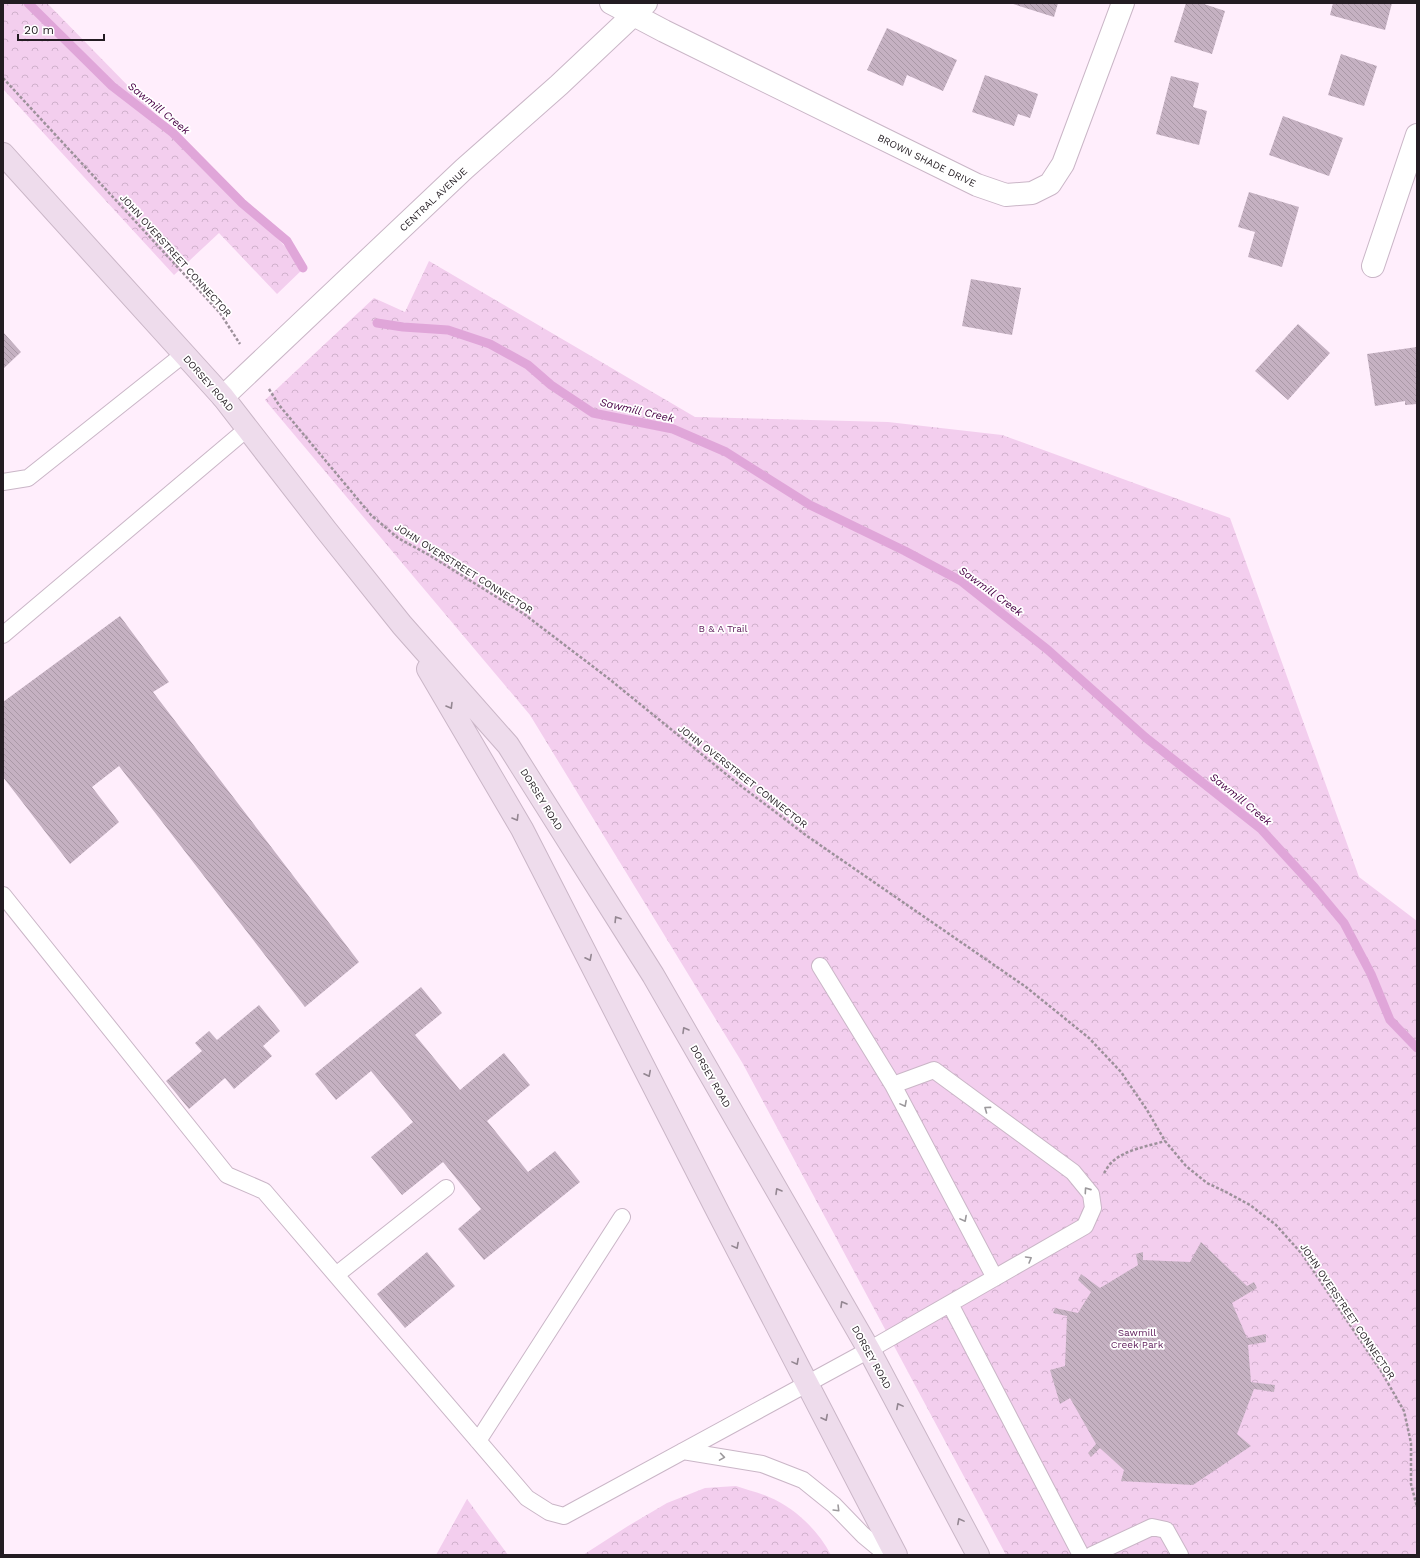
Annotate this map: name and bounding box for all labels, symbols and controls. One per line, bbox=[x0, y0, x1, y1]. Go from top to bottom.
scale bar bbox=[18, 16, 104, 42]
text: 20 m bbox=[24, 23, 54, 37]
water label: Sawmill Creek bbox=[125, 79, 193, 138]
street label: BROWN SHADE DRIVE bbox=[876, 132, 978, 189]
street label: CENTRAL AVENUE bbox=[397, 165, 469, 233]
street label: JOHN OVERSTREET CONNECTOR bbox=[118, 192, 234, 319]
street label: DORSEY ROAD bbox=[181, 353, 236, 414]
water label: Sawmill Creek bbox=[599, 396, 676, 426]
street label: JOHN OVERSTREET CONNECTOR bbox=[393, 521, 535, 616]
water label: Sawmill Creek bbox=[956, 564, 1026, 620]
park label: B & A Trail bbox=[698, 623, 748, 634]
one-way arrow bbox=[445, 702, 453, 709]
street label: JOHN OVERSTREET CONNECTOR bbox=[676, 723, 810, 830]
street label: DORSEY ROAD bbox=[518, 766, 565, 832]
water label: Sawmill Creek bbox=[1207, 770, 1275, 829]
one-way arrow bbox=[512, 814, 519, 821]
one-way arrow bbox=[615, 916, 622, 923]
one-way arrow bbox=[584, 954, 592, 962]
one-way arrow bbox=[682, 1027, 689, 1034]
street label: DORSEY ROAD bbox=[688, 1043, 733, 1110]
one-way arrow bbox=[643, 1070, 651, 1078]
one-way arrow bbox=[899, 1100, 906, 1107]
one-way arrow bbox=[984, 1107, 991, 1114]
one-way arrow bbox=[1084, 1187, 1092, 1194]
one-way arrow bbox=[775, 1188, 782, 1195]
one-way arrow bbox=[959, 1215, 967, 1222]
one-way arrow bbox=[731, 1242, 738, 1250]
street label: JOHN OVERSTREET CONNECTOR bbox=[1298, 1242, 1397, 1381]
one-way arrow bbox=[1025, 1256, 1032, 1263]
one-way arrow bbox=[840, 1301, 847, 1308]
street label: DORSEY ROAD bbox=[850, 1324, 893, 1391]
park label: Sawmill Creek Park bbox=[1111, 1327, 1164, 1350]
one-way arrow bbox=[791, 1358, 799, 1365]
one-way arrow bbox=[896, 1403, 904, 1410]
one-way arrow bbox=[820, 1414, 828, 1421]
one-way arrow bbox=[718, 1452, 725, 1461]
one-way arrow bbox=[832, 1504, 840, 1512]
one-way arrow bbox=[957, 1517, 965, 1525]

